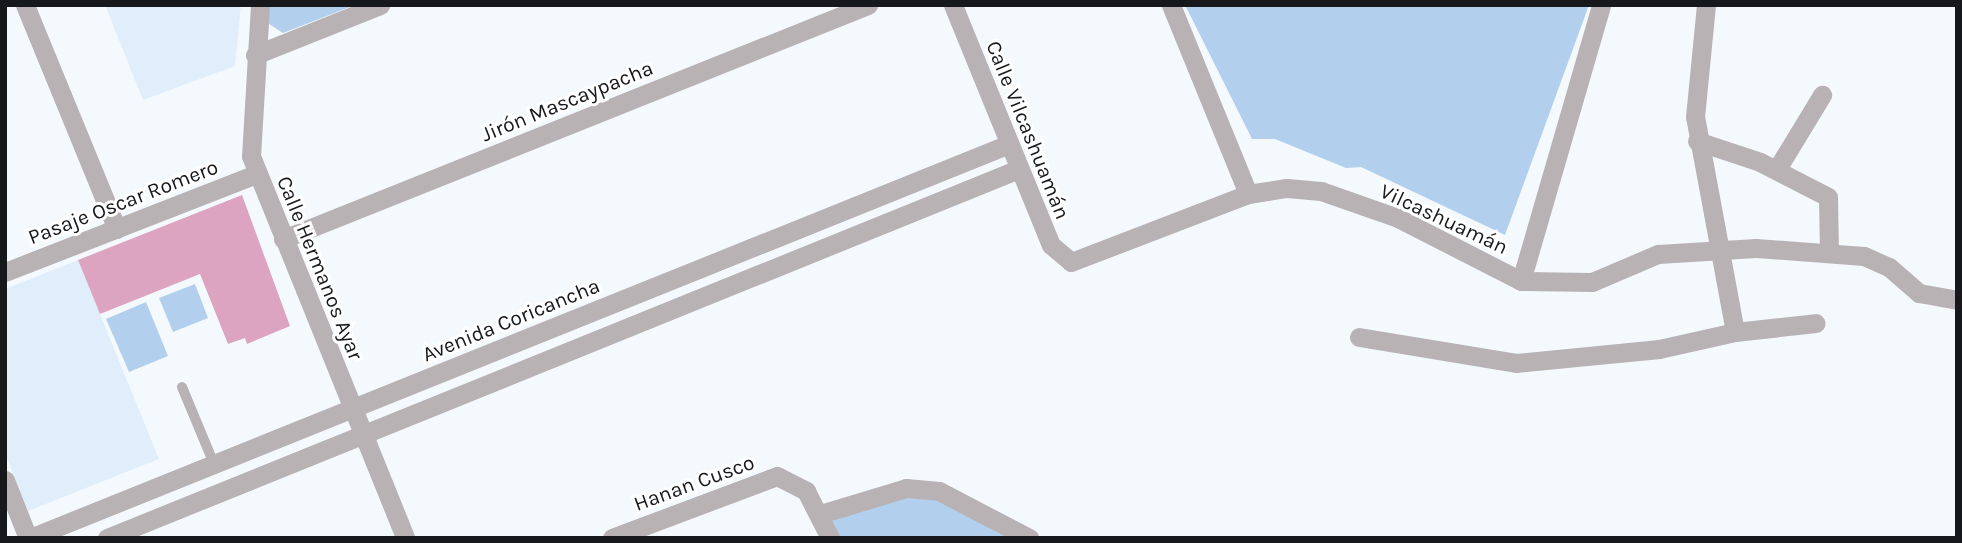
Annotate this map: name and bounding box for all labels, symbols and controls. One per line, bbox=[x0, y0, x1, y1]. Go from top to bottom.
street label: Calle Vilcashuamán bbox=[981, 37, 1075, 223]
street label: Jirón Mascaypacha bbox=[477, 55, 657, 147]
street label: Pasaje Oscar Romero bbox=[24, 154, 222, 250]
street label: Calle Hermanos Ayar bbox=[272, 172, 368, 364]
street label: Vilcashuamán bbox=[1376, 178, 1512, 260]
street label: Avenida Coricancha bbox=[419, 273, 603, 367]
street label: Hanan Cusco bbox=[630, 450, 758, 516]

